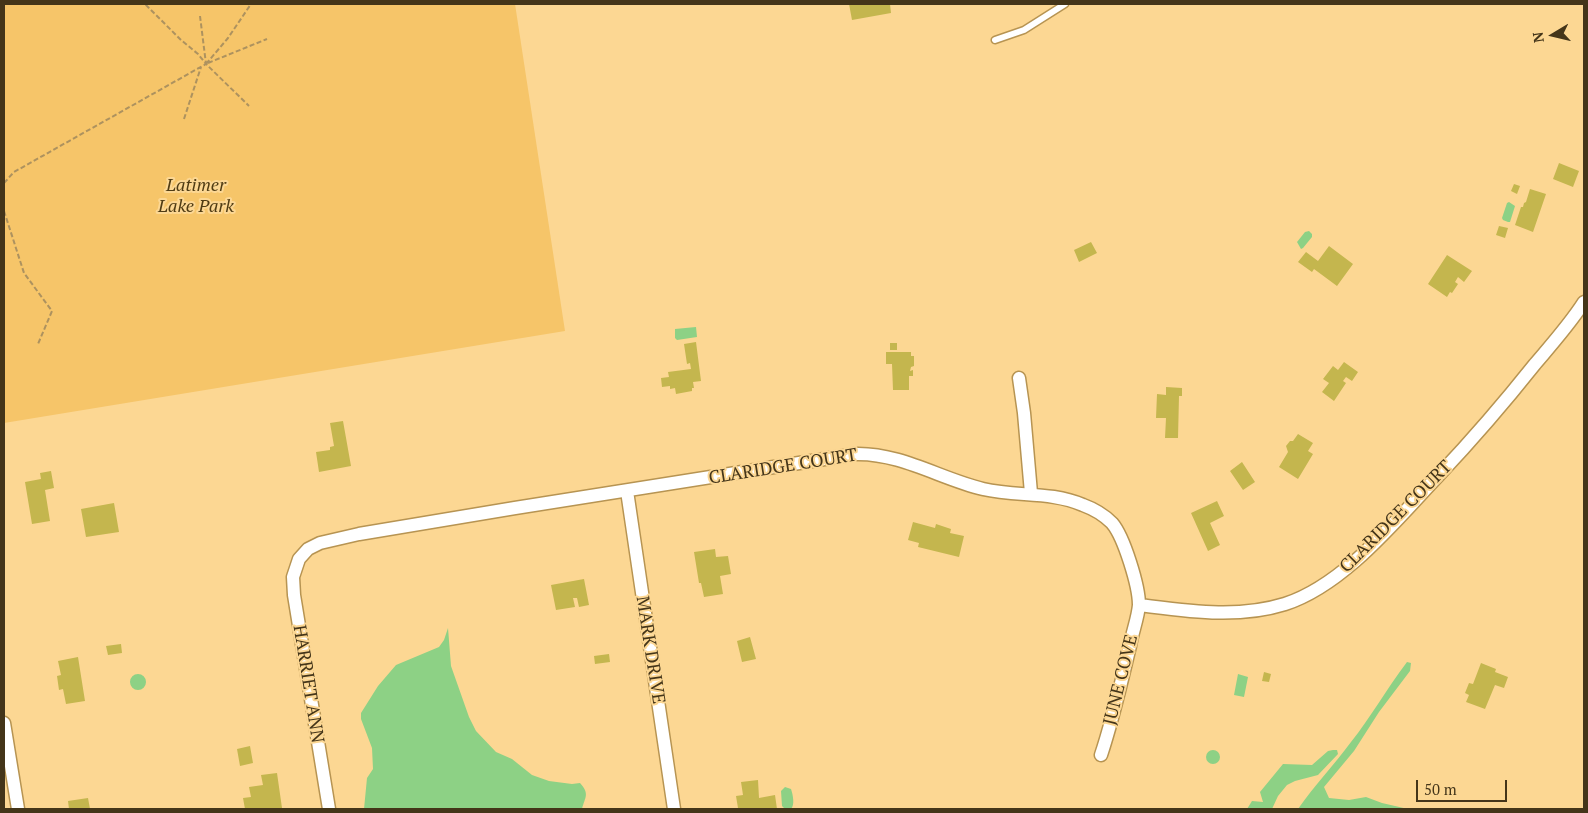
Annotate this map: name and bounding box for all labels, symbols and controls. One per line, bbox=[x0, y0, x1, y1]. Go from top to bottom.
north arrow bbox=[1528, 10, 1578, 60]
text: N bbox=[1527, 31, 1548, 44]
park label: Latimer Lake Park bbox=[158, 175, 234, 218]
street label: CLARIDGE COURT bbox=[707, 445, 859, 489]
street label: CLARIDGE COURT bbox=[1335, 456, 1457, 578]
street label: MARK DRIVE bbox=[631, 595, 669, 705]
street label: HARRIET ANN bbox=[288, 623, 328, 745]
street label: JUNE COVE bbox=[1099, 632, 1143, 728]
scale bar bbox=[1418, 770, 1509, 802]
text: 50 m bbox=[1424, 779, 1457, 799]

